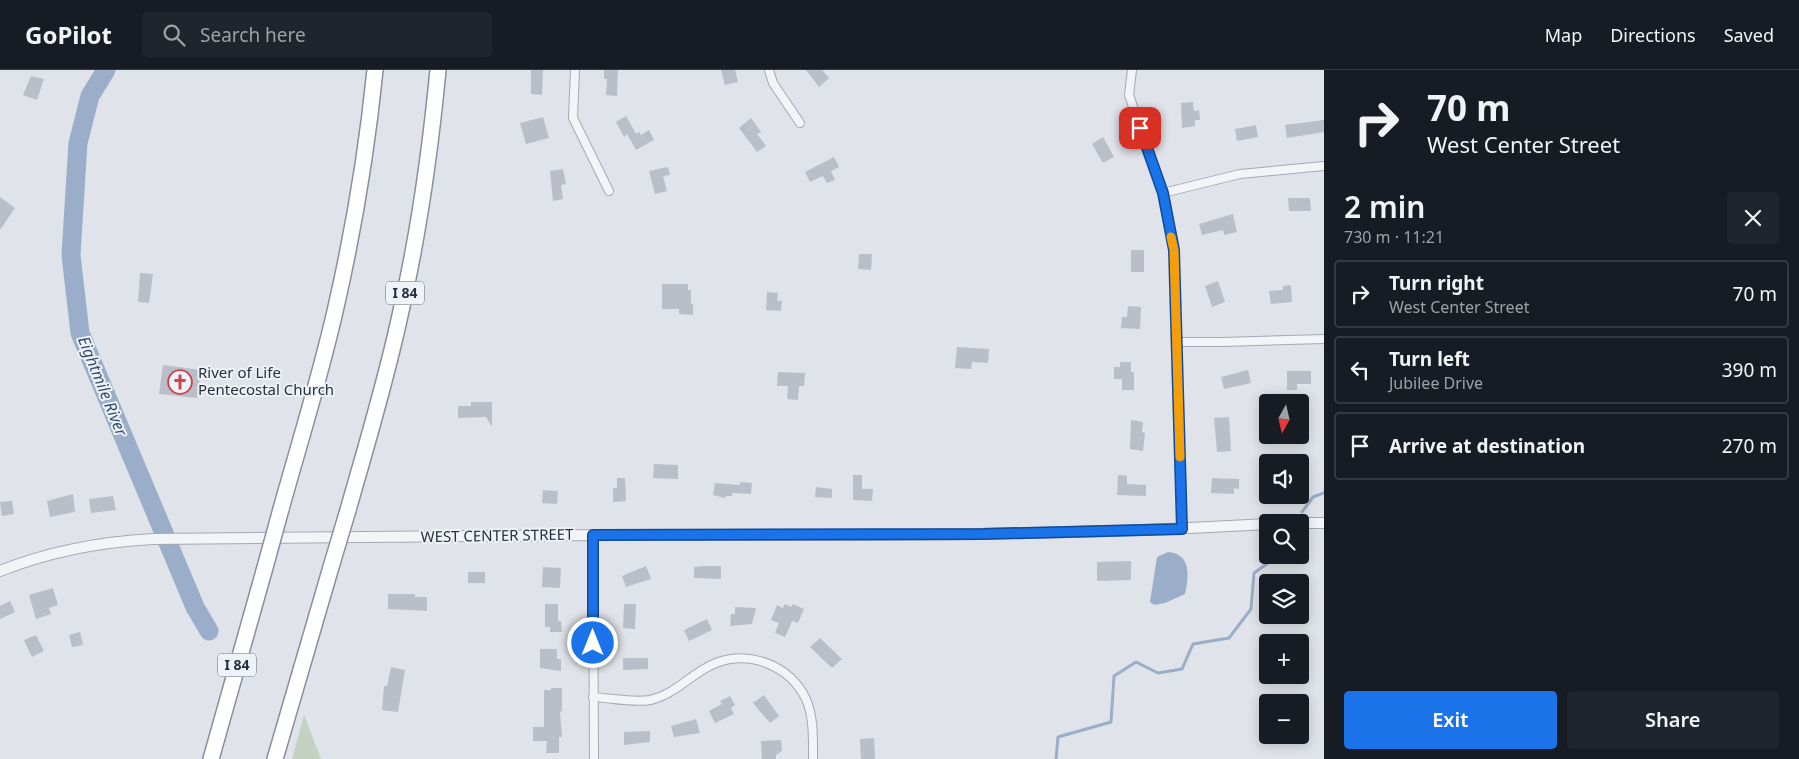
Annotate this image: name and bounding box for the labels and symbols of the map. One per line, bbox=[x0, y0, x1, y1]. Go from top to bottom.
pin bbox=[1119, 107, 1161, 149]
road number: I 84 bbox=[386, 282, 424, 304]
water label: Eightmile River bbox=[73, 333, 133, 440]
place label: River of Life Pentecostal Church bbox=[198, 362, 334, 399]
church icon: River of Life Pentecostal Church bbox=[167, 369, 193, 395]
north arrow bbox=[1259, 394, 1309, 444]
street label: WEST CENTER STREET bbox=[420, 524, 574, 546]
position arrow bbox=[566, 616, 618, 668]
road number: I 84 bbox=[218, 654, 256, 676]

